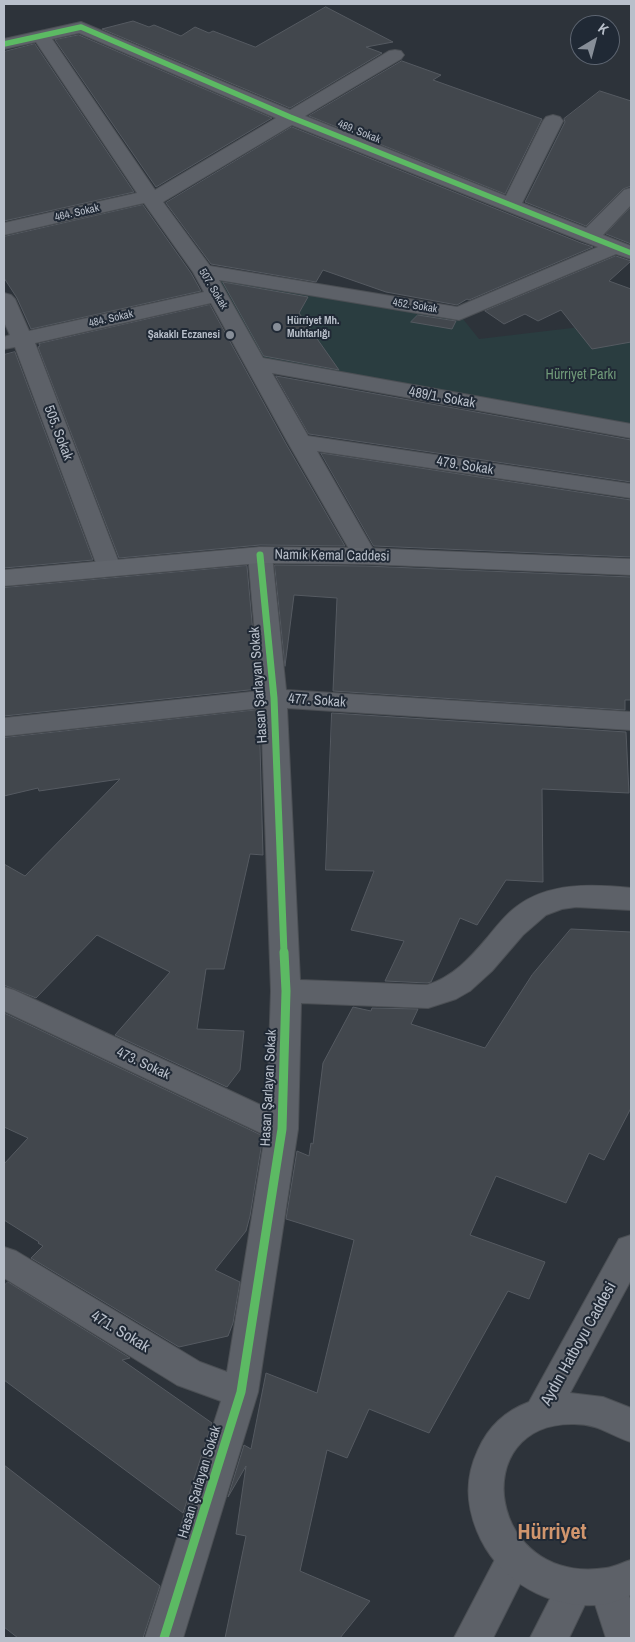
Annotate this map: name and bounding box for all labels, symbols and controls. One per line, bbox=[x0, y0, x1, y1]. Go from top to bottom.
north arrow bbox=[570, 15, 620, 65]
text: K bbox=[595, 19, 612, 38]
street label: 489. Sokak bbox=[336, 117, 382, 147]
street label: 464. Sokak bbox=[54, 201, 100, 225]
street label: 507. Sokak bbox=[196, 266, 230, 312]
street label: 452. Sokak bbox=[392, 296, 438, 316]
street label: 484. Sokak bbox=[88, 307, 134, 331]
place label: Hürriyet Mh. Muhtarlığı bbox=[287, 314, 340, 340]
marker: Hürriyet Mh. Muhtarlığı bbox=[271, 321, 283, 333]
place label: Şakaklı Eczanesi bbox=[148, 328, 220, 342]
marker: Şakaklı Eczanesi bbox=[224, 329, 236, 341]
park label: Hürriyet Parkı bbox=[546, 367, 616, 383]
street label: 489/1. Sokak bbox=[408, 384, 476, 412]
street label: 505. Sokak bbox=[40, 403, 76, 463]
street label: 479. Sokak bbox=[435, 453, 495, 479]
street label: Namık Kemal Caddesi bbox=[274, 547, 390, 565]
street label: Hasan Şarlayan Sokak bbox=[247, 626, 271, 744]
street label: 477. Sokak bbox=[288, 691, 346, 711]
street label: Hasan Şarlayan Sokak bbox=[258, 1029, 280, 1147]
street label: 473. Sokak bbox=[113, 1044, 173, 1084]
street label: Aydın Hatboyu Caddesi bbox=[537, 1279, 621, 1409]
street label: 471. Sokak bbox=[87, 1307, 153, 1357]
street label: Hasan Şarlayan Sokak bbox=[175, 1424, 225, 1540]
district label: Hürriyet bbox=[517, 1520, 587, 1546]

